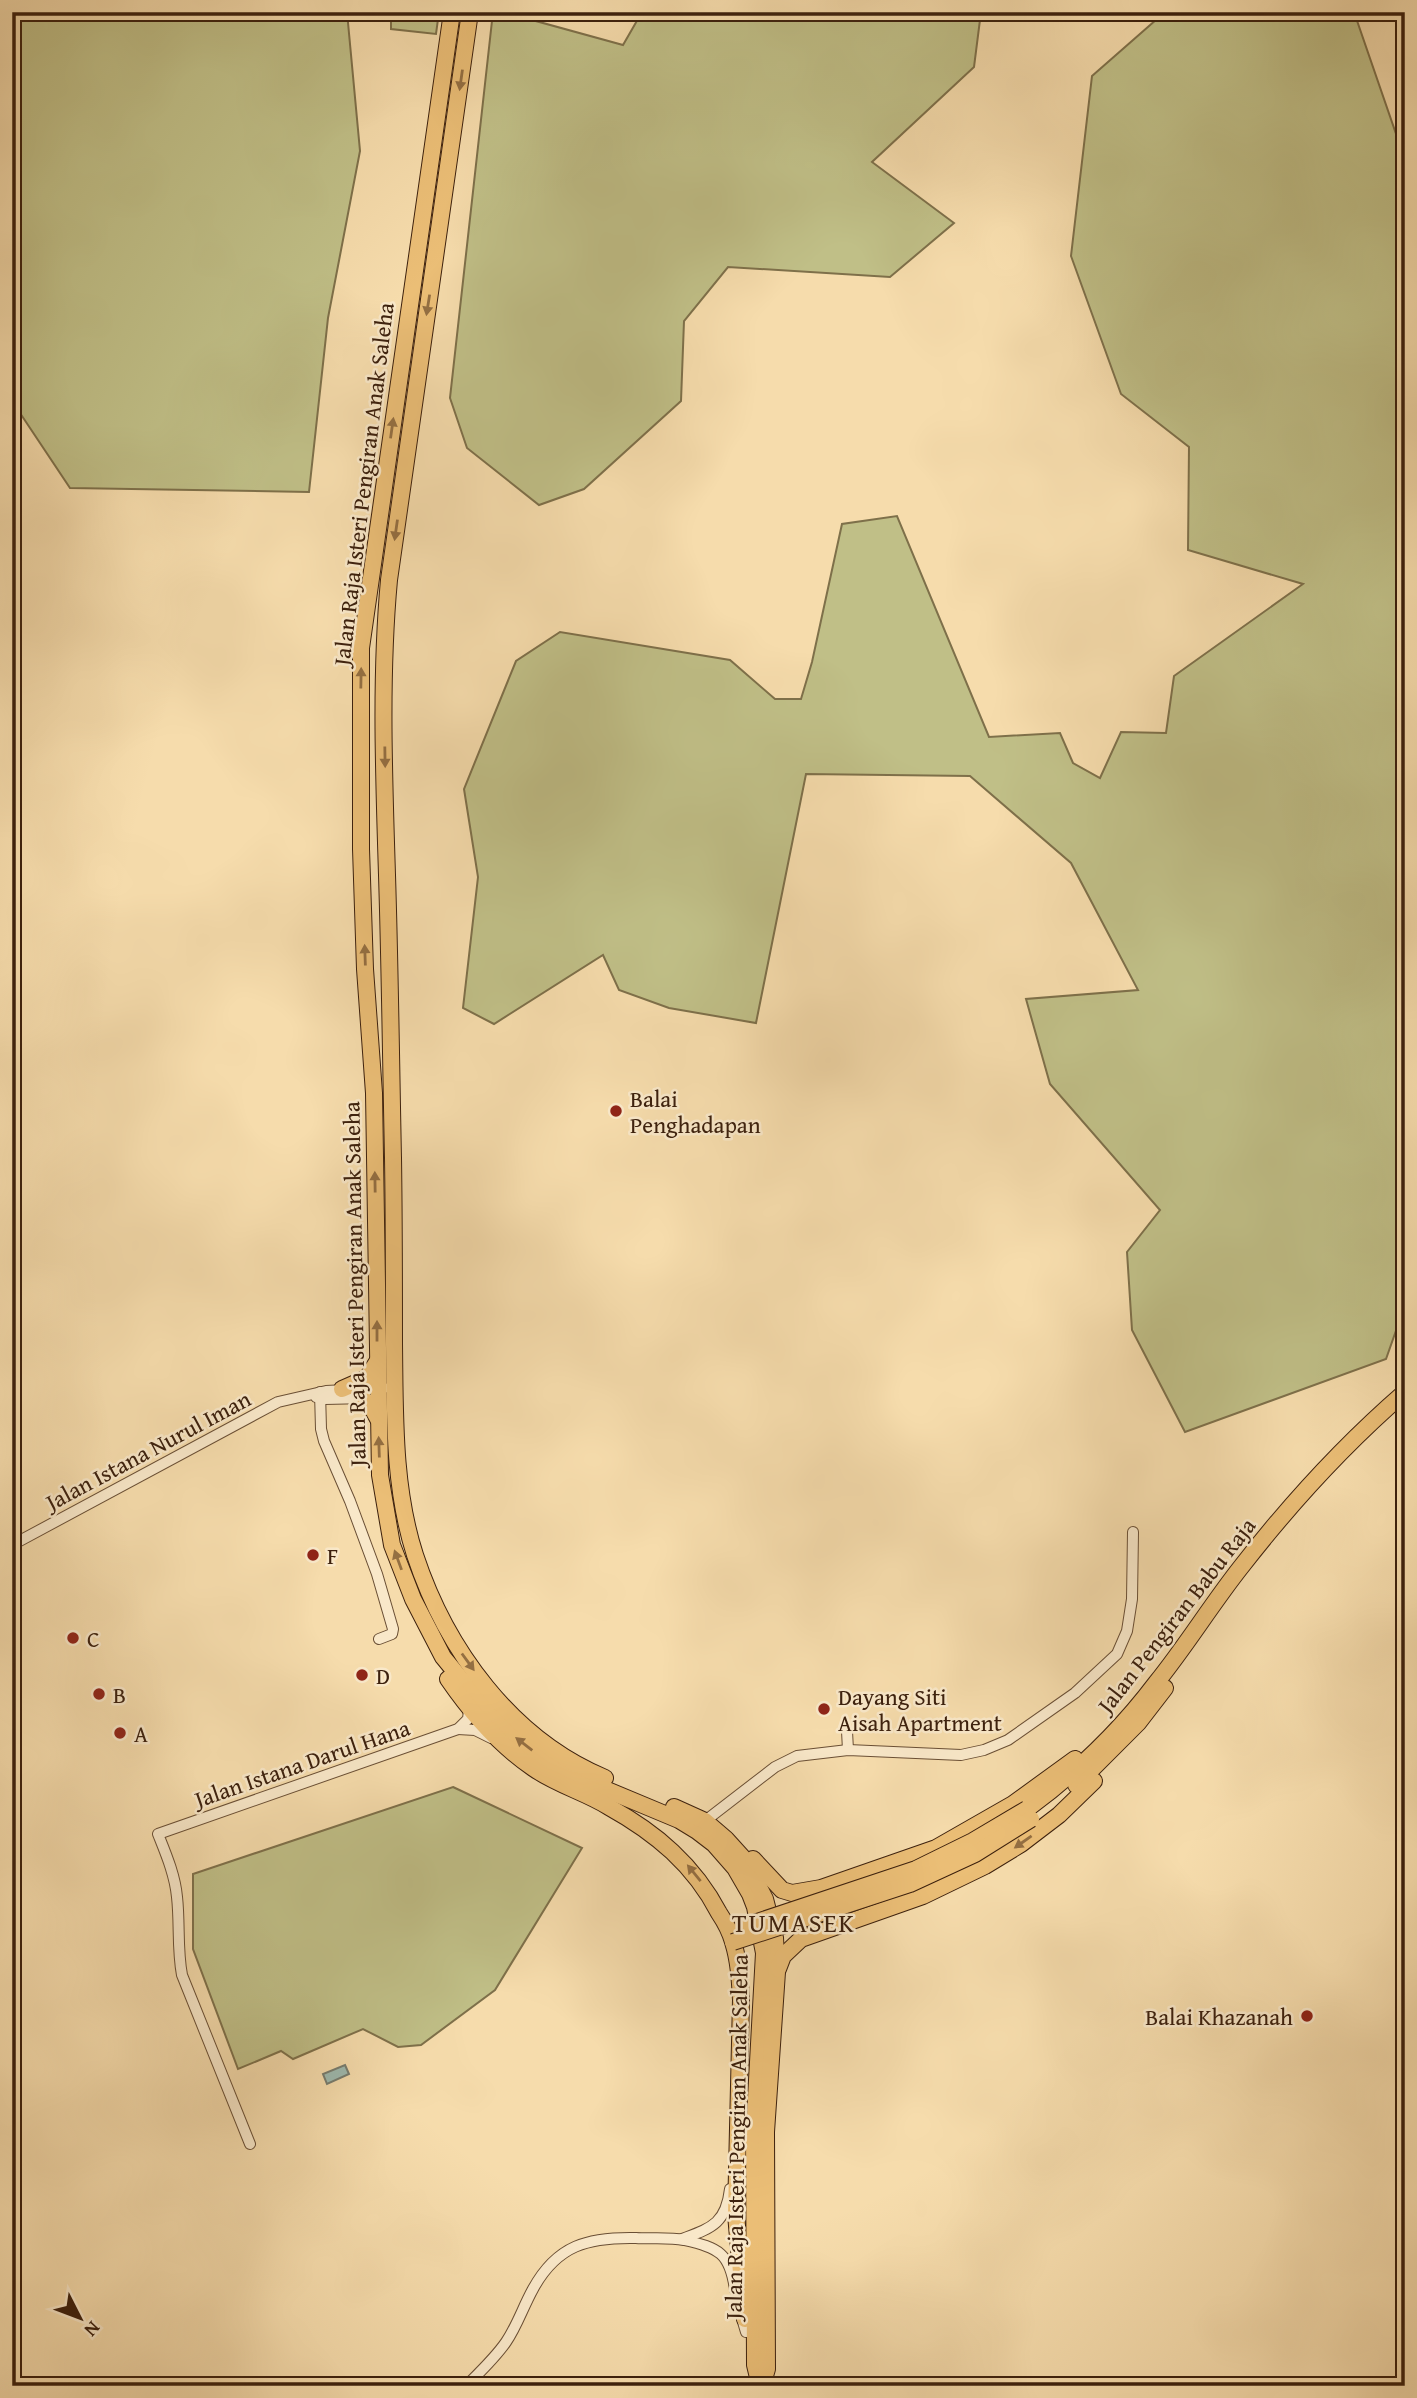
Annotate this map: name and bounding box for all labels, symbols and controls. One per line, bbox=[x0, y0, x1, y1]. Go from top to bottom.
one-way arrow bbox=[455, 69, 466, 91]
one-way arrow bbox=[422, 294, 433, 316]
street label: Jalan Raja Isteri Pengiran Anak Saleha bbox=[324, 300, 402, 670]
one-way arrow bbox=[386, 417, 397, 439]
one-way arrow bbox=[390, 519, 401, 541]
one-way arrow bbox=[355, 667, 367, 689]
one-way arrow bbox=[379, 746, 390, 768]
one-way arrow bbox=[359, 943, 370, 965]
place label: Balai Penghadapan bbox=[630, 1082, 761, 1141]
street label: Jalan Raja Isteri Pengiran Anak Saleha bbox=[334, 1101, 374, 1470]
marker: Balai Penghadapan bbox=[608, 1103, 624, 1119]
one-way arrow bbox=[369, 1171, 381, 1193]
one-way arrow bbox=[371, 1319, 383, 1341]
street label: Jalan Istana Nurul Iman bbox=[37, 1382, 256, 1520]
one-way arrow bbox=[373, 1436, 384, 1458]
street label: Jalan Pengiran Babu Raja bbox=[1087, 1510, 1263, 1722]
place label: F bbox=[327, 1539, 338, 1572]
marker: F bbox=[305, 1547, 321, 1563]
one-way arrow bbox=[392, 1550, 403, 1571]
place label: C bbox=[87, 1622, 100, 1655]
marker: C bbox=[65, 1630, 81, 1646]
one-way arrow bbox=[460, 1652, 475, 1670]
place label: D bbox=[376, 1659, 390, 1692]
marker: D bbox=[354, 1667, 370, 1683]
place label: B bbox=[113, 1678, 126, 1711]
place label: Dayang Siti Aisah Apartment bbox=[838, 1680, 1002, 1739]
marker: B bbox=[91, 1686, 107, 1702]
marker: Dayang Siti Aisah Apartment bbox=[816, 1701, 832, 1717]
street label: Jalan Istana Darul Hana bbox=[187, 1711, 414, 1816]
place label: A bbox=[134, 1717, 148, 1750]
marker: A bbox=[112, 1725, 128, 1741]
one-way arrow bbox=[515, 1736, 533, 1751]
one-way arrow bbox=[1014, 1835, 1032, 1849]
one-way arrow bbox=[687, 1865, 702, 1882]
district label: TUMASEK bbox=[732, 1903, 856, 1942]
street label: Jalan Raja Isteri Pengiran Anak Saleha bbox=[716, 1954, 756, 2323]
place label: Balai Khazanah bbox=[1145, 2000, 1293, 2033]
marker: Balai Khazanah bbox=[1299, 2008, 1315, 2024]
north arrow bbox=[46, 2282, 116, 2352]
text: N bbox=[78, 2315, 107, 2344]

